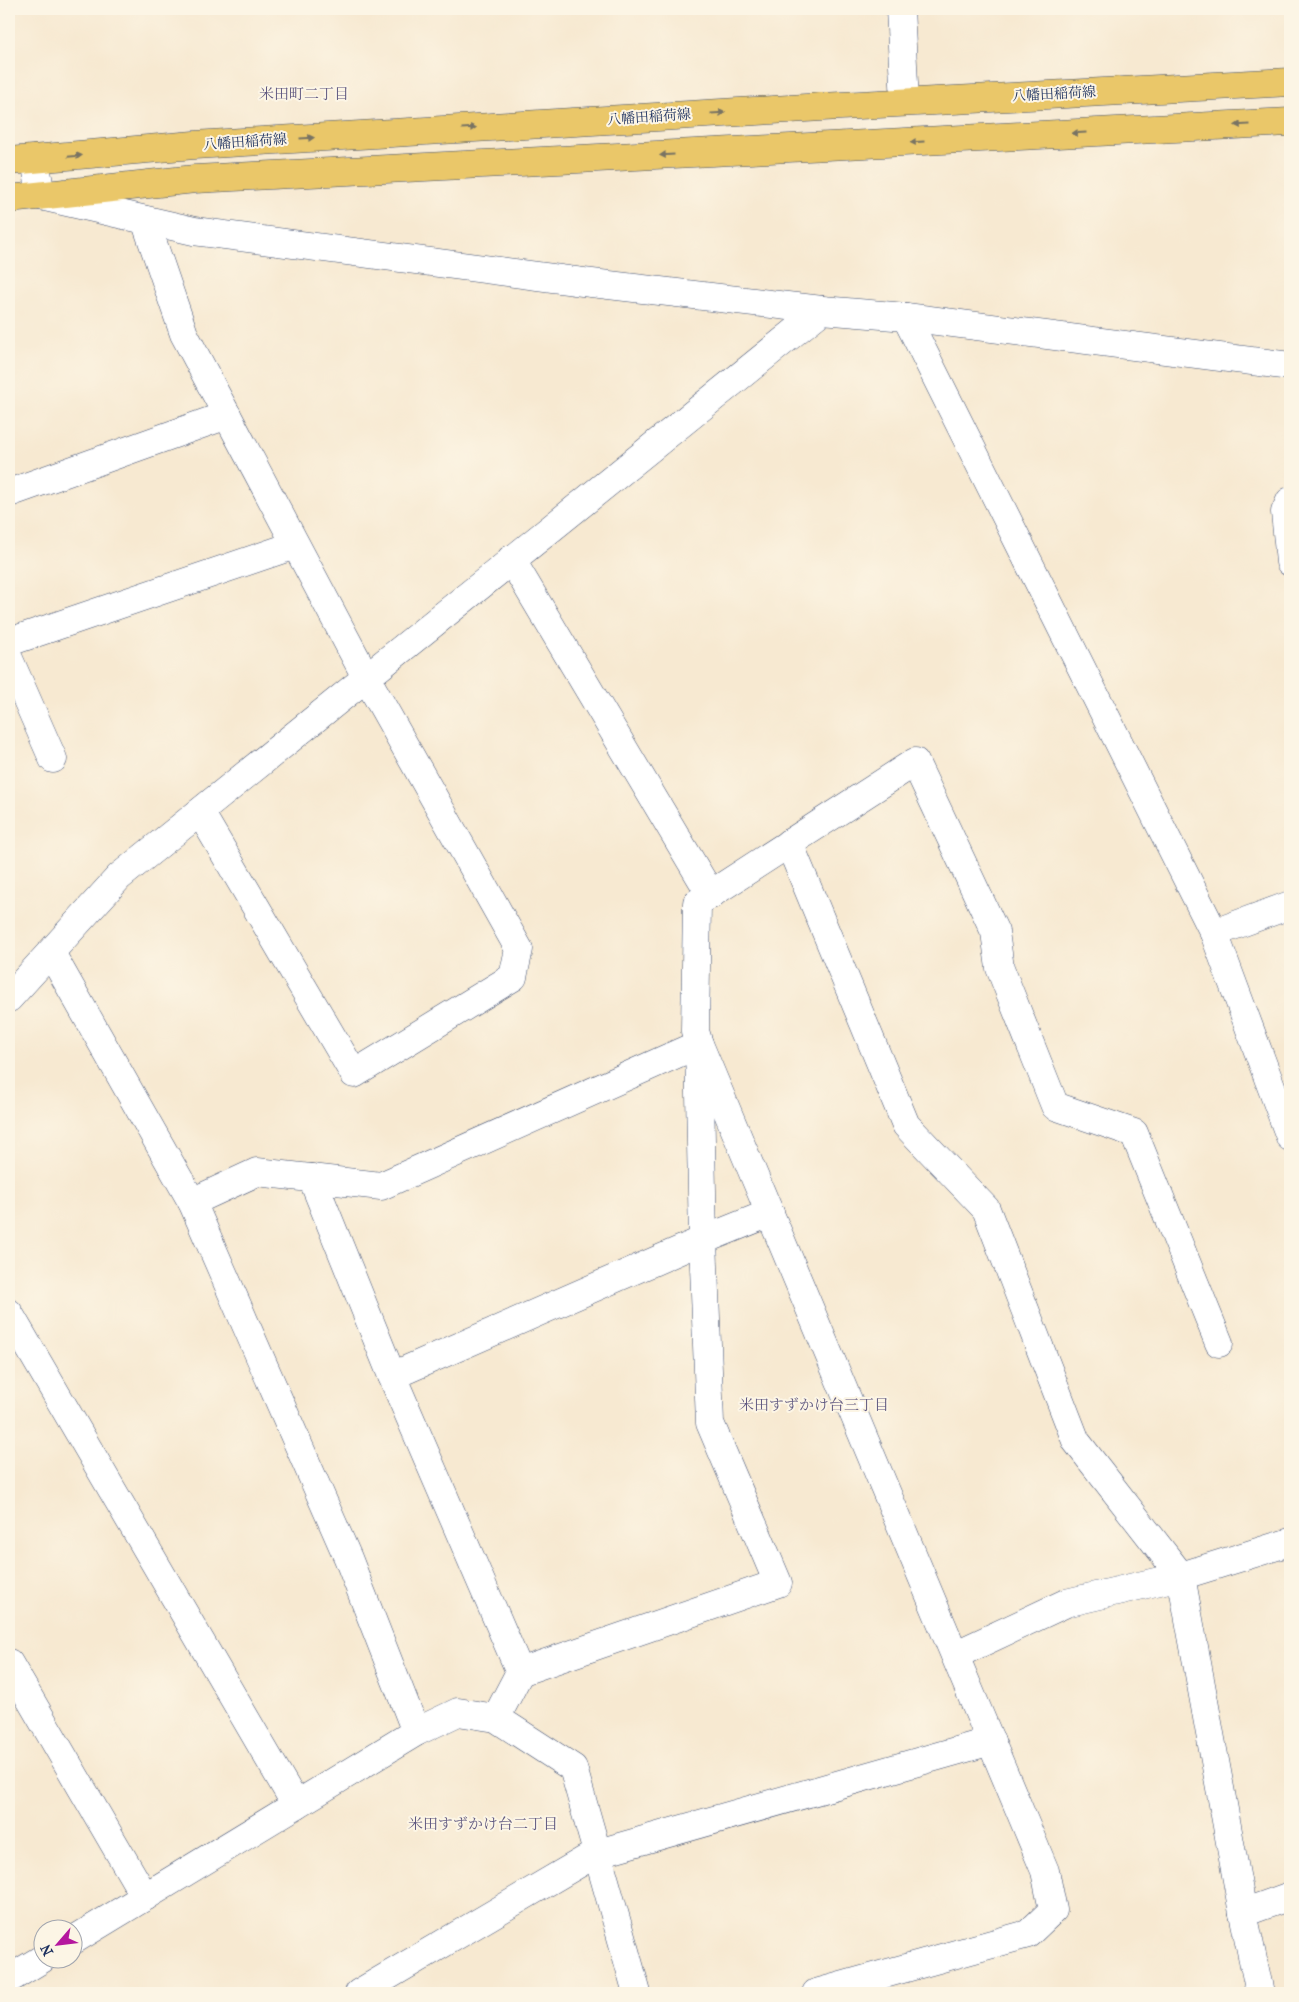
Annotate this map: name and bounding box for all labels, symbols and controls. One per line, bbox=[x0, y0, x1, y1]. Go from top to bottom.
street label: 八幡田稲荷線 bbox=[1012, 83, 1096, 105]
district label: 米田町二丁目 bbox=[259, 85, 349, 103]
street label: 八幡田稲荷線 bbox=[607, 106, 691, 128]
one-way arrow bbox=[711, 108, 727, 116]
one-way arrow bbox=[1233, 121, 1249, 129]
one-way arrow bbox=[461, 124, 477, 132]
one-way arrow bbox=[1071, 130, 1087, 138]
street label: 八幡田稲荷線 bbox=[203, 131, 287, 153]
one-way arrow bbox=[299, 134, 315, 142]
one-way arrow bbox=[909, 138, 925, 146]
one-way arrow bbox=[67, 151, 83, 159]
one-way arrow bbox=[659, 151, 675, 159]
district label: 米田すずかけ台三丁目 bbox=[739, 1396, 889, 1414]
district label: 米田すずかけ台二丁目 bbox=[408, 1815, 558, 1833]
north arrow bbox=[32, 1920, 82, 1970]
text: N bbox=[37, 1941, 57, 1959]

